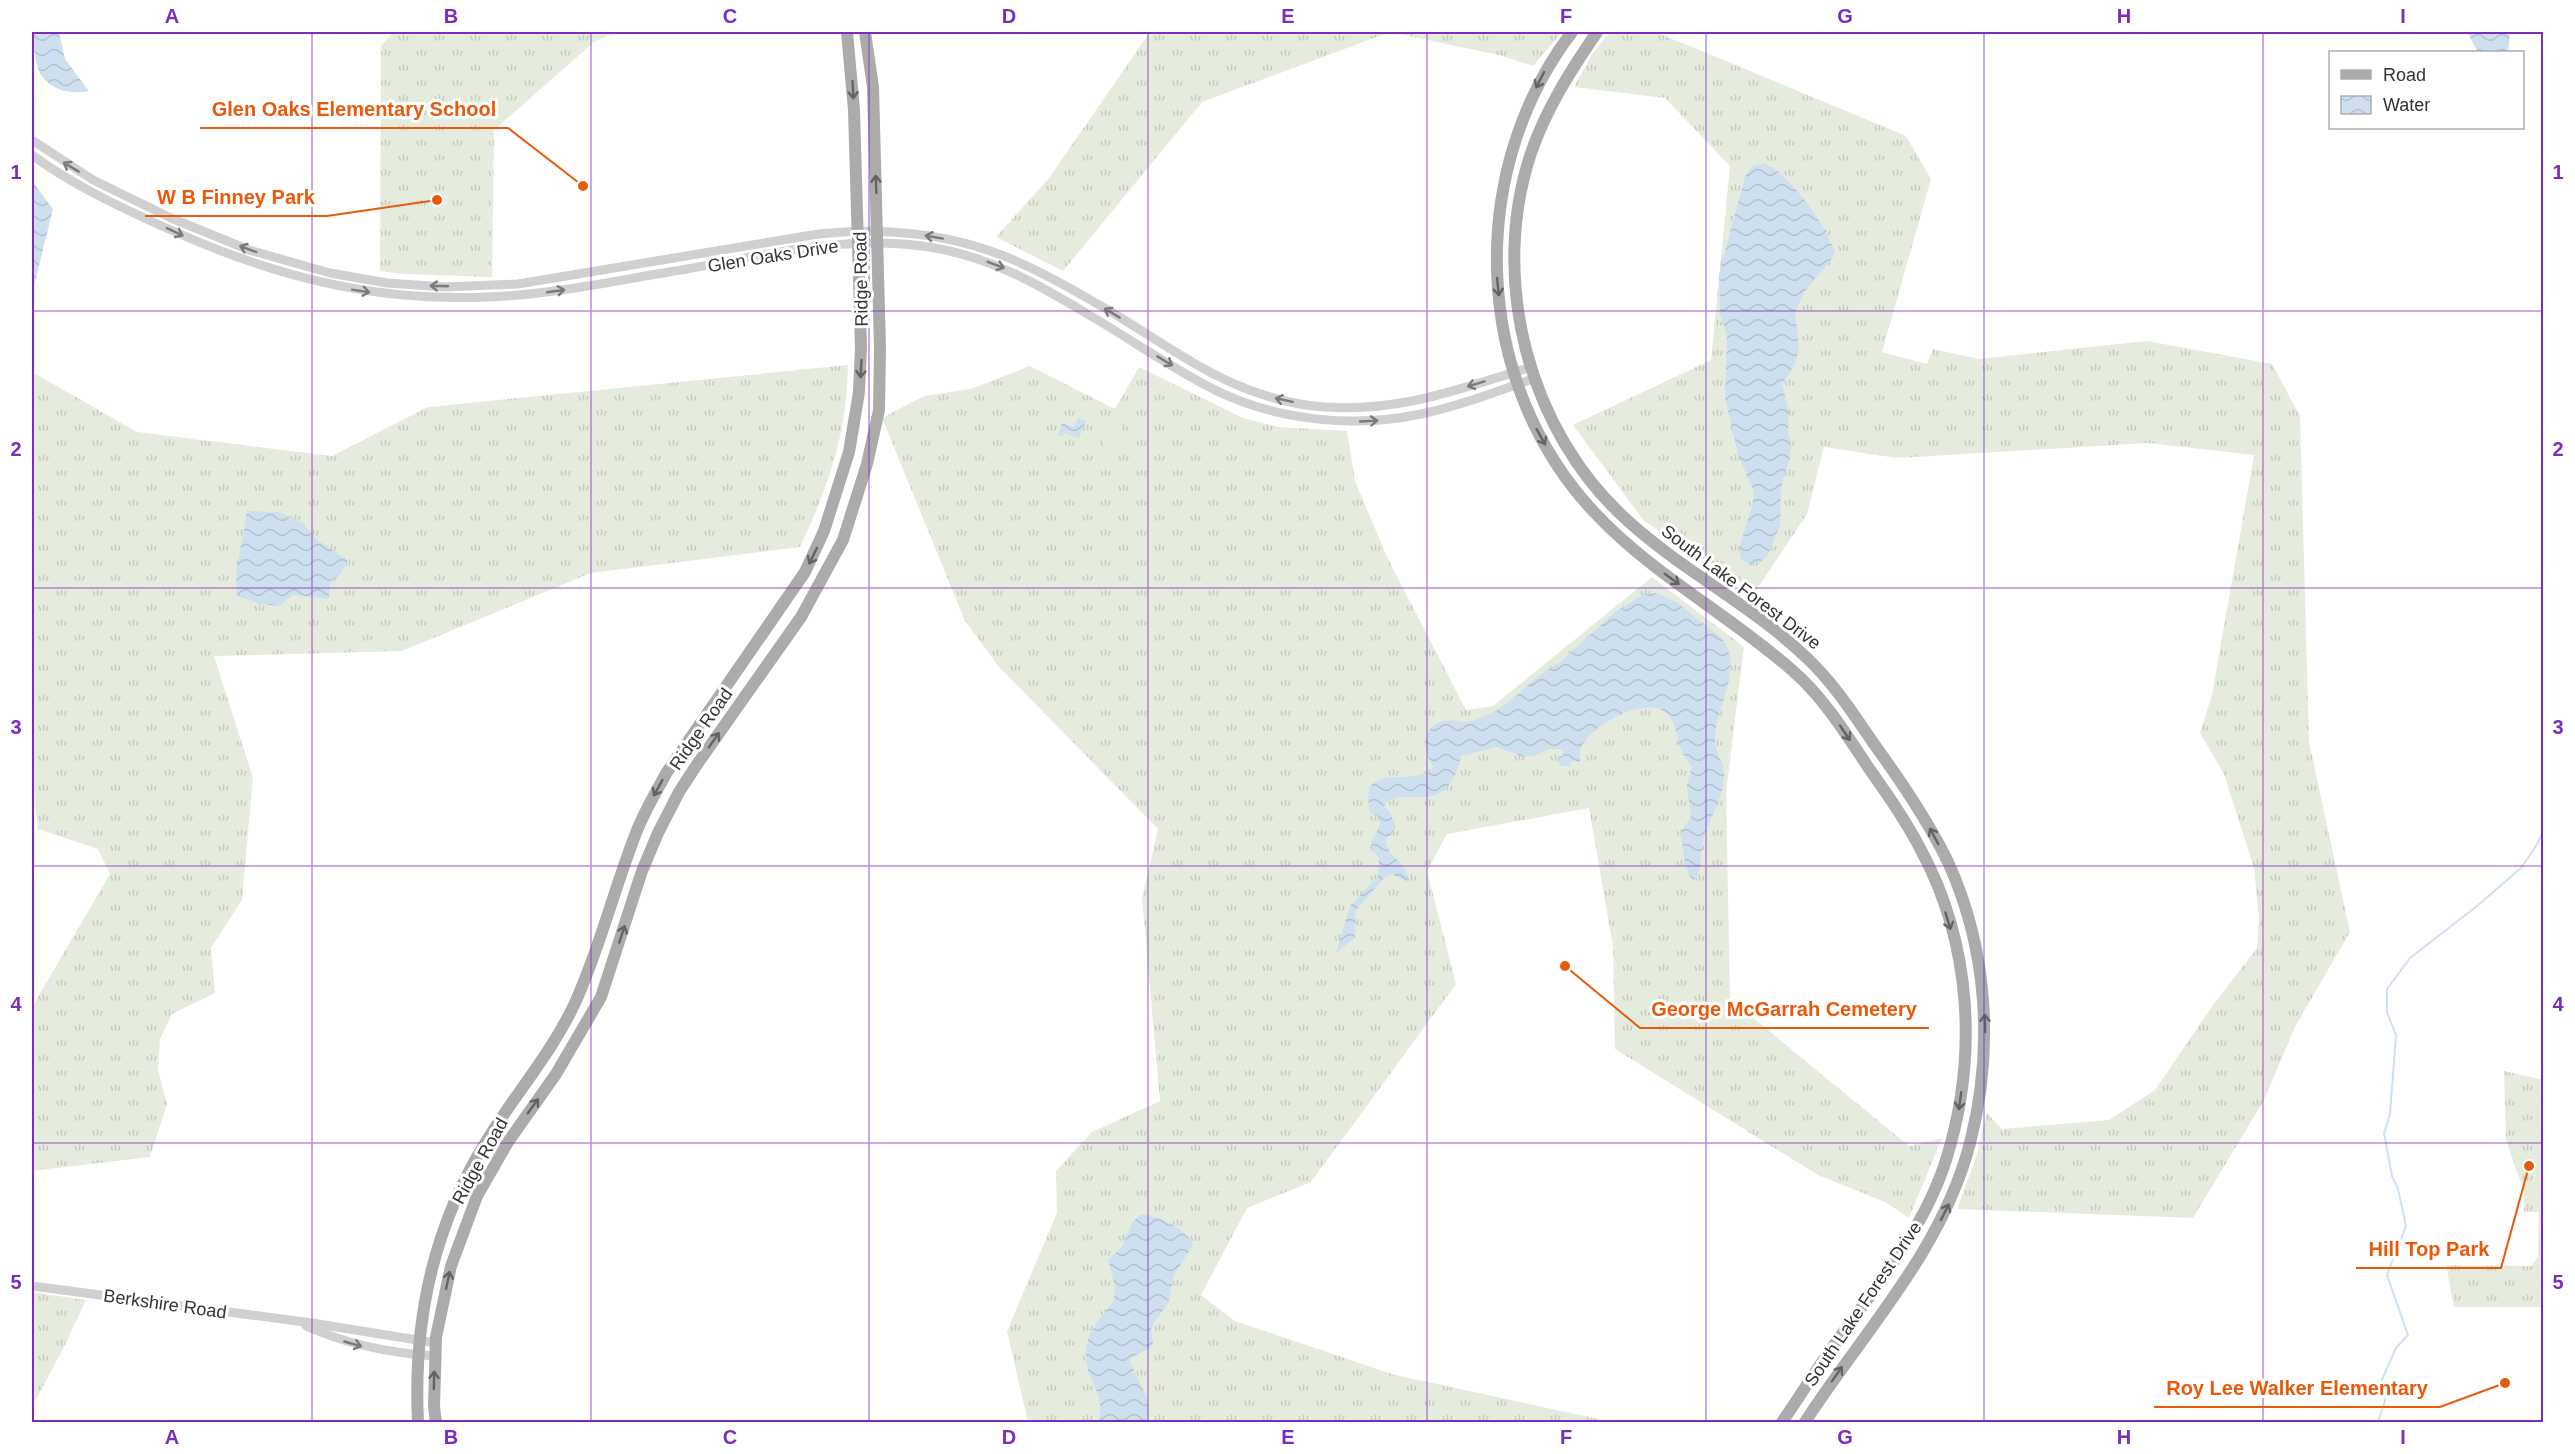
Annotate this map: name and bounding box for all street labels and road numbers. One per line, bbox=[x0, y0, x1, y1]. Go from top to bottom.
street label: Ridge Road bbox=[850, 231, 872, 327]
street label: Glen Oaks Drive bbox=[706, 236, 840, 276]
street label: South Lake Forest Drive bbox=[1657, 521, 1825, 653]
street label: Ridge Road bbox=[666, 684, 736, 774]
street label: Ridge Road bbox=[448, 1115, 512, 1207]
street label: South Lake Forest Drive bbox=[1800, 1218, 1926, 1390]
street label: Berkshire Road bbox=[102, 1285, 228, 1323]

